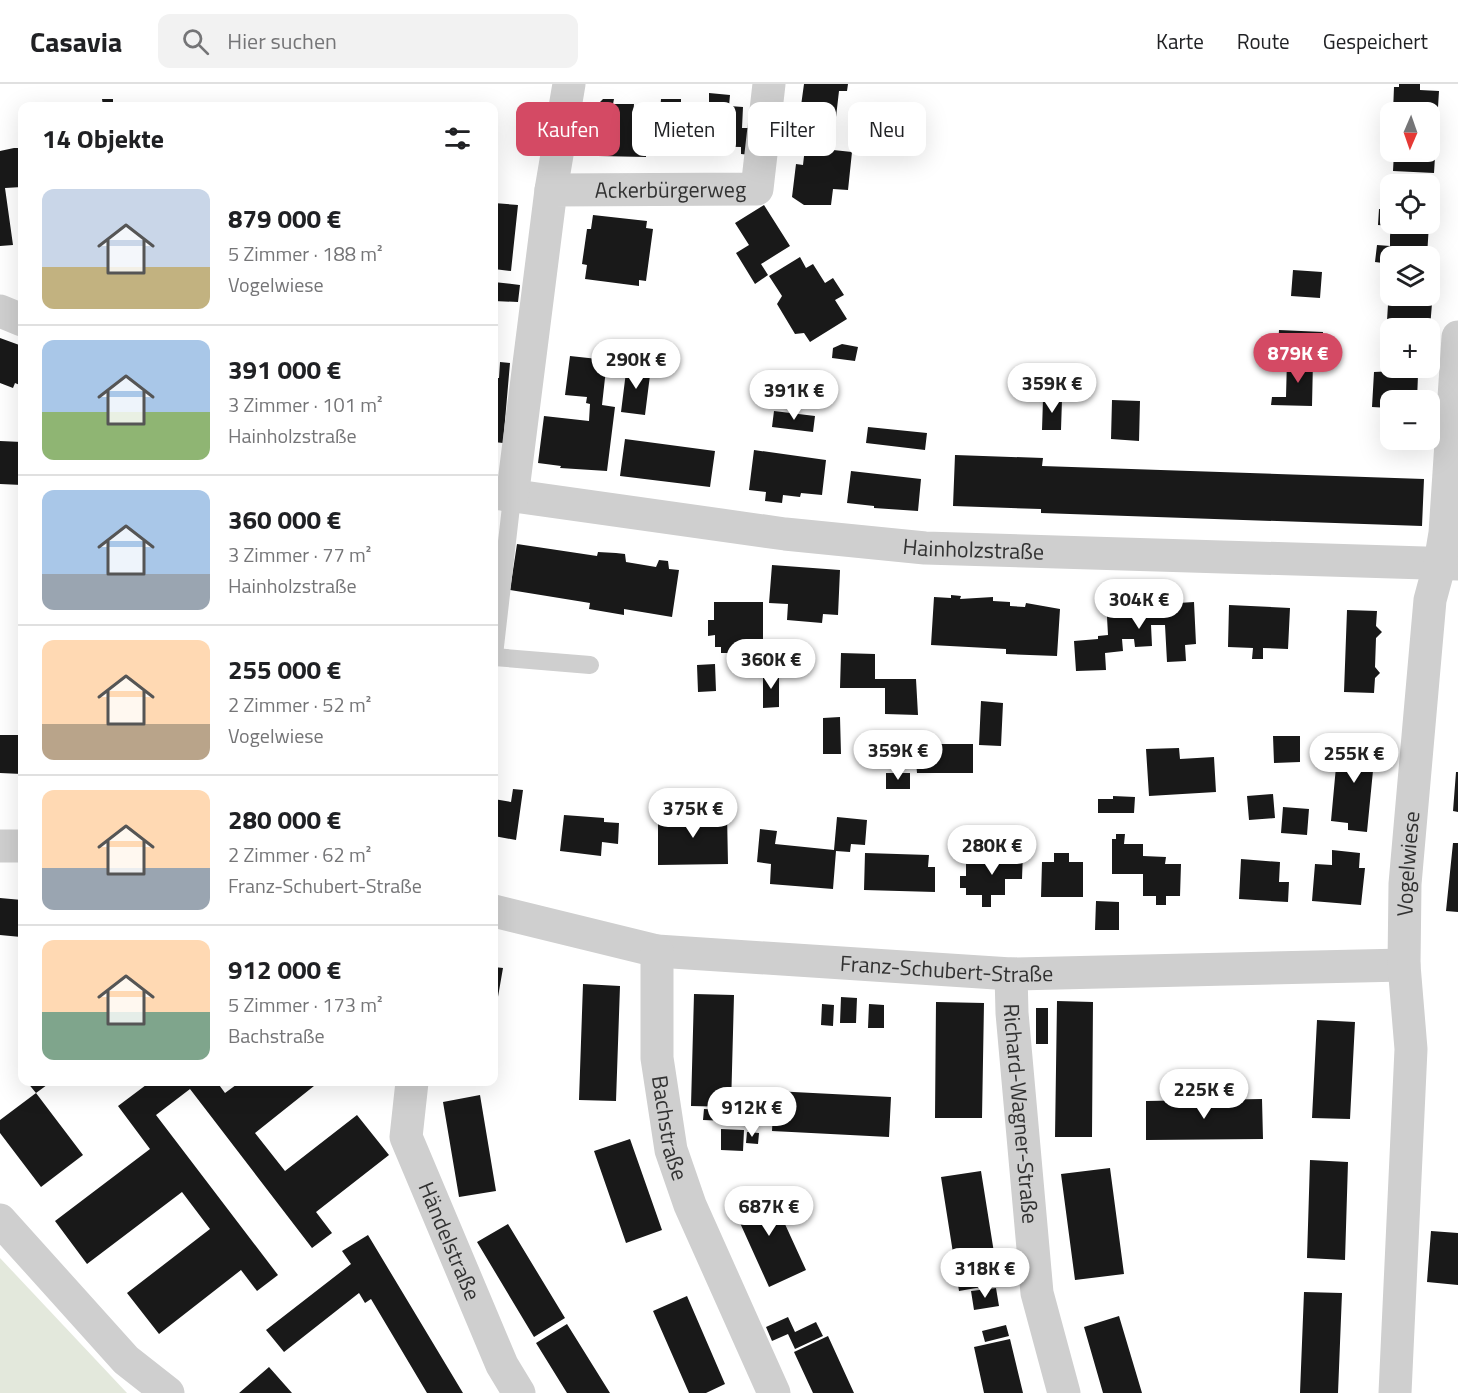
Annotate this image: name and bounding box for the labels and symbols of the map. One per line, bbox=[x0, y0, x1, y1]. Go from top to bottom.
north arrow bbox=[1380, 102, 1440, 162]
street label: Ackerbürgerweg bbox=[595, 172, 746, 207]
pin: 879K € bbox=[1249, 333, 1347, 384]
pin: 290K € bbox=[587, 339, 685, 390]
pin: 359K € bbox=[1003, 363, 1101, 414]
pin: 391K € bbox=[745, 370, 843, 421]
street label: Hainholzstraße bbox=[901, 529, 1045, 569]
pin: 304K € bbox=[1090, 579, 1188, 630]
pin: 360K € bbox=[722, 639, 820, 690]
pin: 359K € bbox=[849, 730, 947, 781]
pin: 255K € bbox=[1305, 733, 1403, 784]
pin: 375K € bbox=[644, 788, 742, 839]
street label: Vogelwiese bbox=[1388, 810, 1428, 917]
pin: 280K € bbox=[943, 825, 1041, 876]
street label: Franz-Schubert-Straße bbox=[839, 946, 1054, 991]
street label: Richard-Wagner-Straße bbox=[995, 1003, 1048, 1225]
pin: 225K € bbox=[1155, 1069, 1253, 1120]
street label: Bachstraße bbox=[643, 1073, 697, 1185]
pin: 912K € bbox=[703, 1087, 801, 1138]
street label: Händelstraße bbox=[410, 1176, 490, 1305]
pin: 687K € bbox=[720, 1186, 818, 1237]
pin: 318K € bbox=[936, 1248, 1034, 1299]

